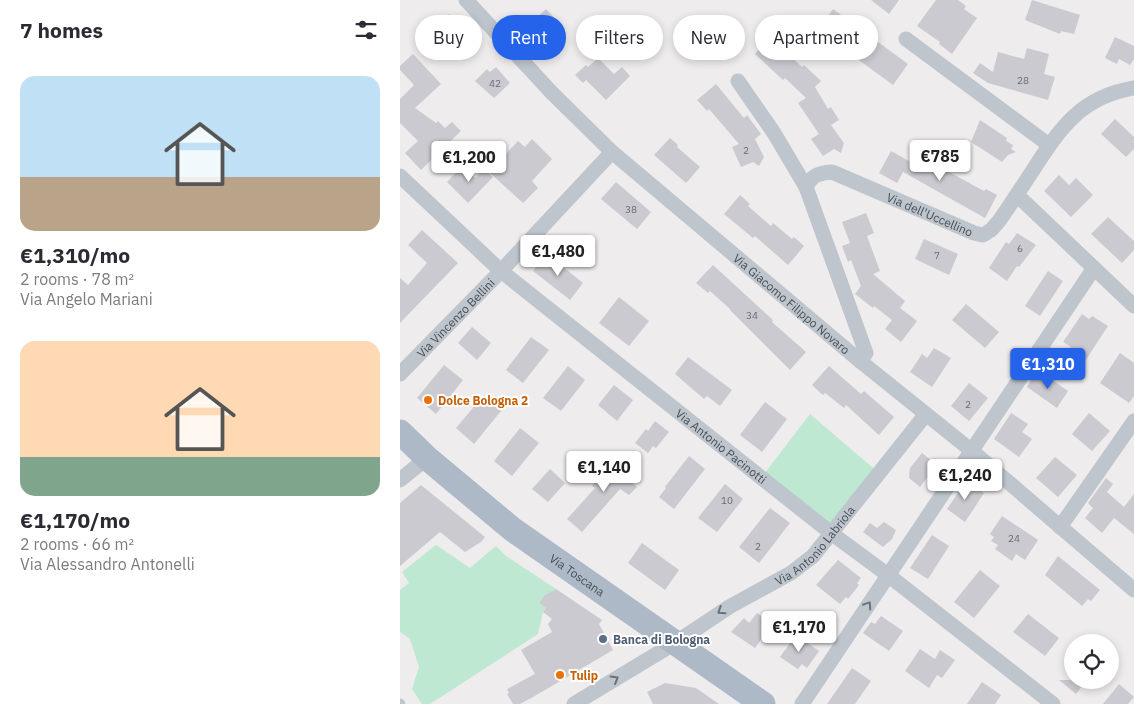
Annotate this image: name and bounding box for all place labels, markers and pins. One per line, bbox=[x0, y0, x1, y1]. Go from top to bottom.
pin: €1,200 bbox=[428, 140, 510, 183]
pin: €785 bbox=[910, 140, 970, 182]
pin: €1,480 bbox=[517, 234, 599, 277]
pin: €1,310 bbox=[1007, 348, 1089, 390]
place label: Dolce Bologna 2 bbox=[438, 393, 528, 408]
marker: Dolce Bologna 2 bbox=[422, 394, 434, 406]
pin: €1,140 bbox=[563, 450, 645, 493]
pin: €1,240 bbox=[924, 458, 1006, 501]
pin: €1,170 bbox=[758, 610, 840, 653]
place label: Banca di Bologna bbox=[613, 632, 710, 647]
marker: Banca di Bologna bbox=[597, 633, 609, 645]
place label: Tulip bbox=[570, 668, 598, 683]
marker: Tulip bbox=[554, 669, 566, 681]

